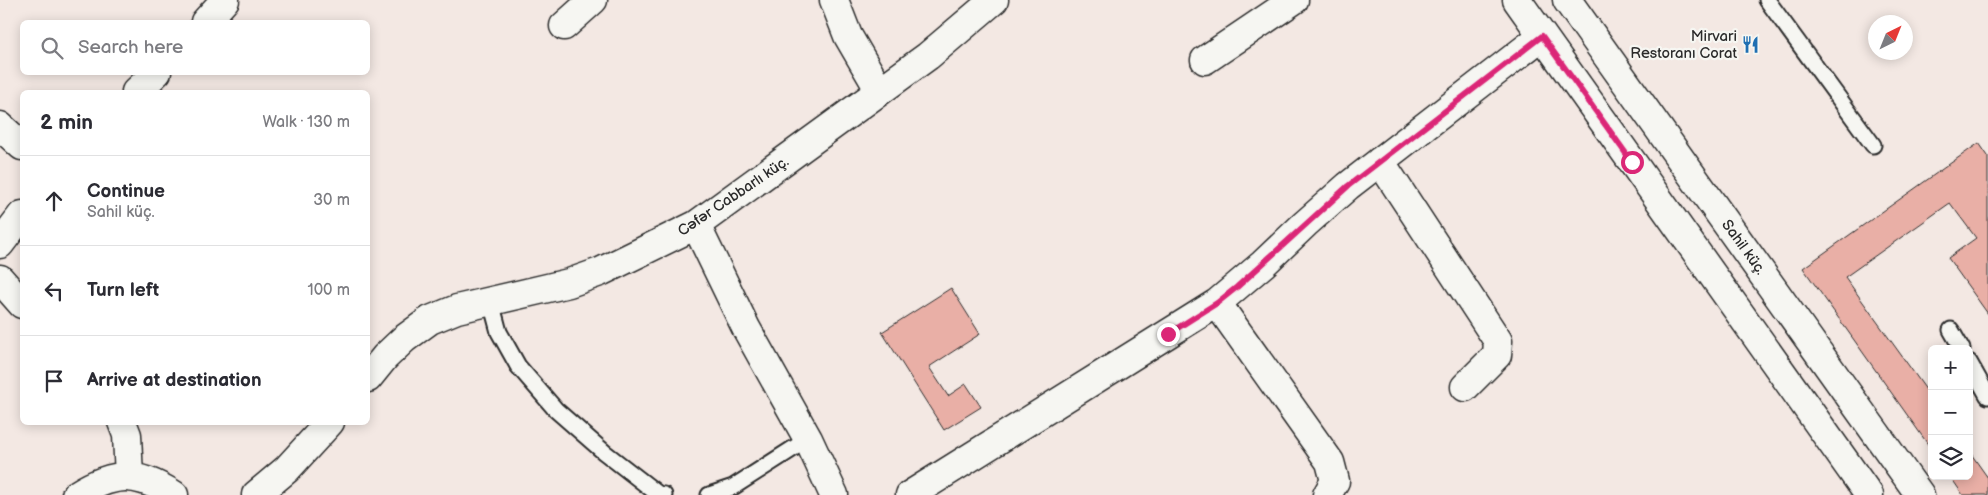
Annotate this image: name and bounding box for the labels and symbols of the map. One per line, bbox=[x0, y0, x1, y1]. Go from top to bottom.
north arrow bbox=[1868, 15, 1913, 60]
place label: Mirvari Restoranı Corat bbox=[1630, 27, 1737, 63]
restaurant icon: Mirvari Restoranı Corat bbox=[1741, 35, 1761, 55]
route start bbox=[1621, 151, 1644, 174]
street label: Cəfər Cabbarlı küç. bbox=[674, 152, 792, 241]
street label: Sahil küç. bbox=[1717, 216, 1770, 279]
route end bbox=[1157, 323, 1180, 346]

